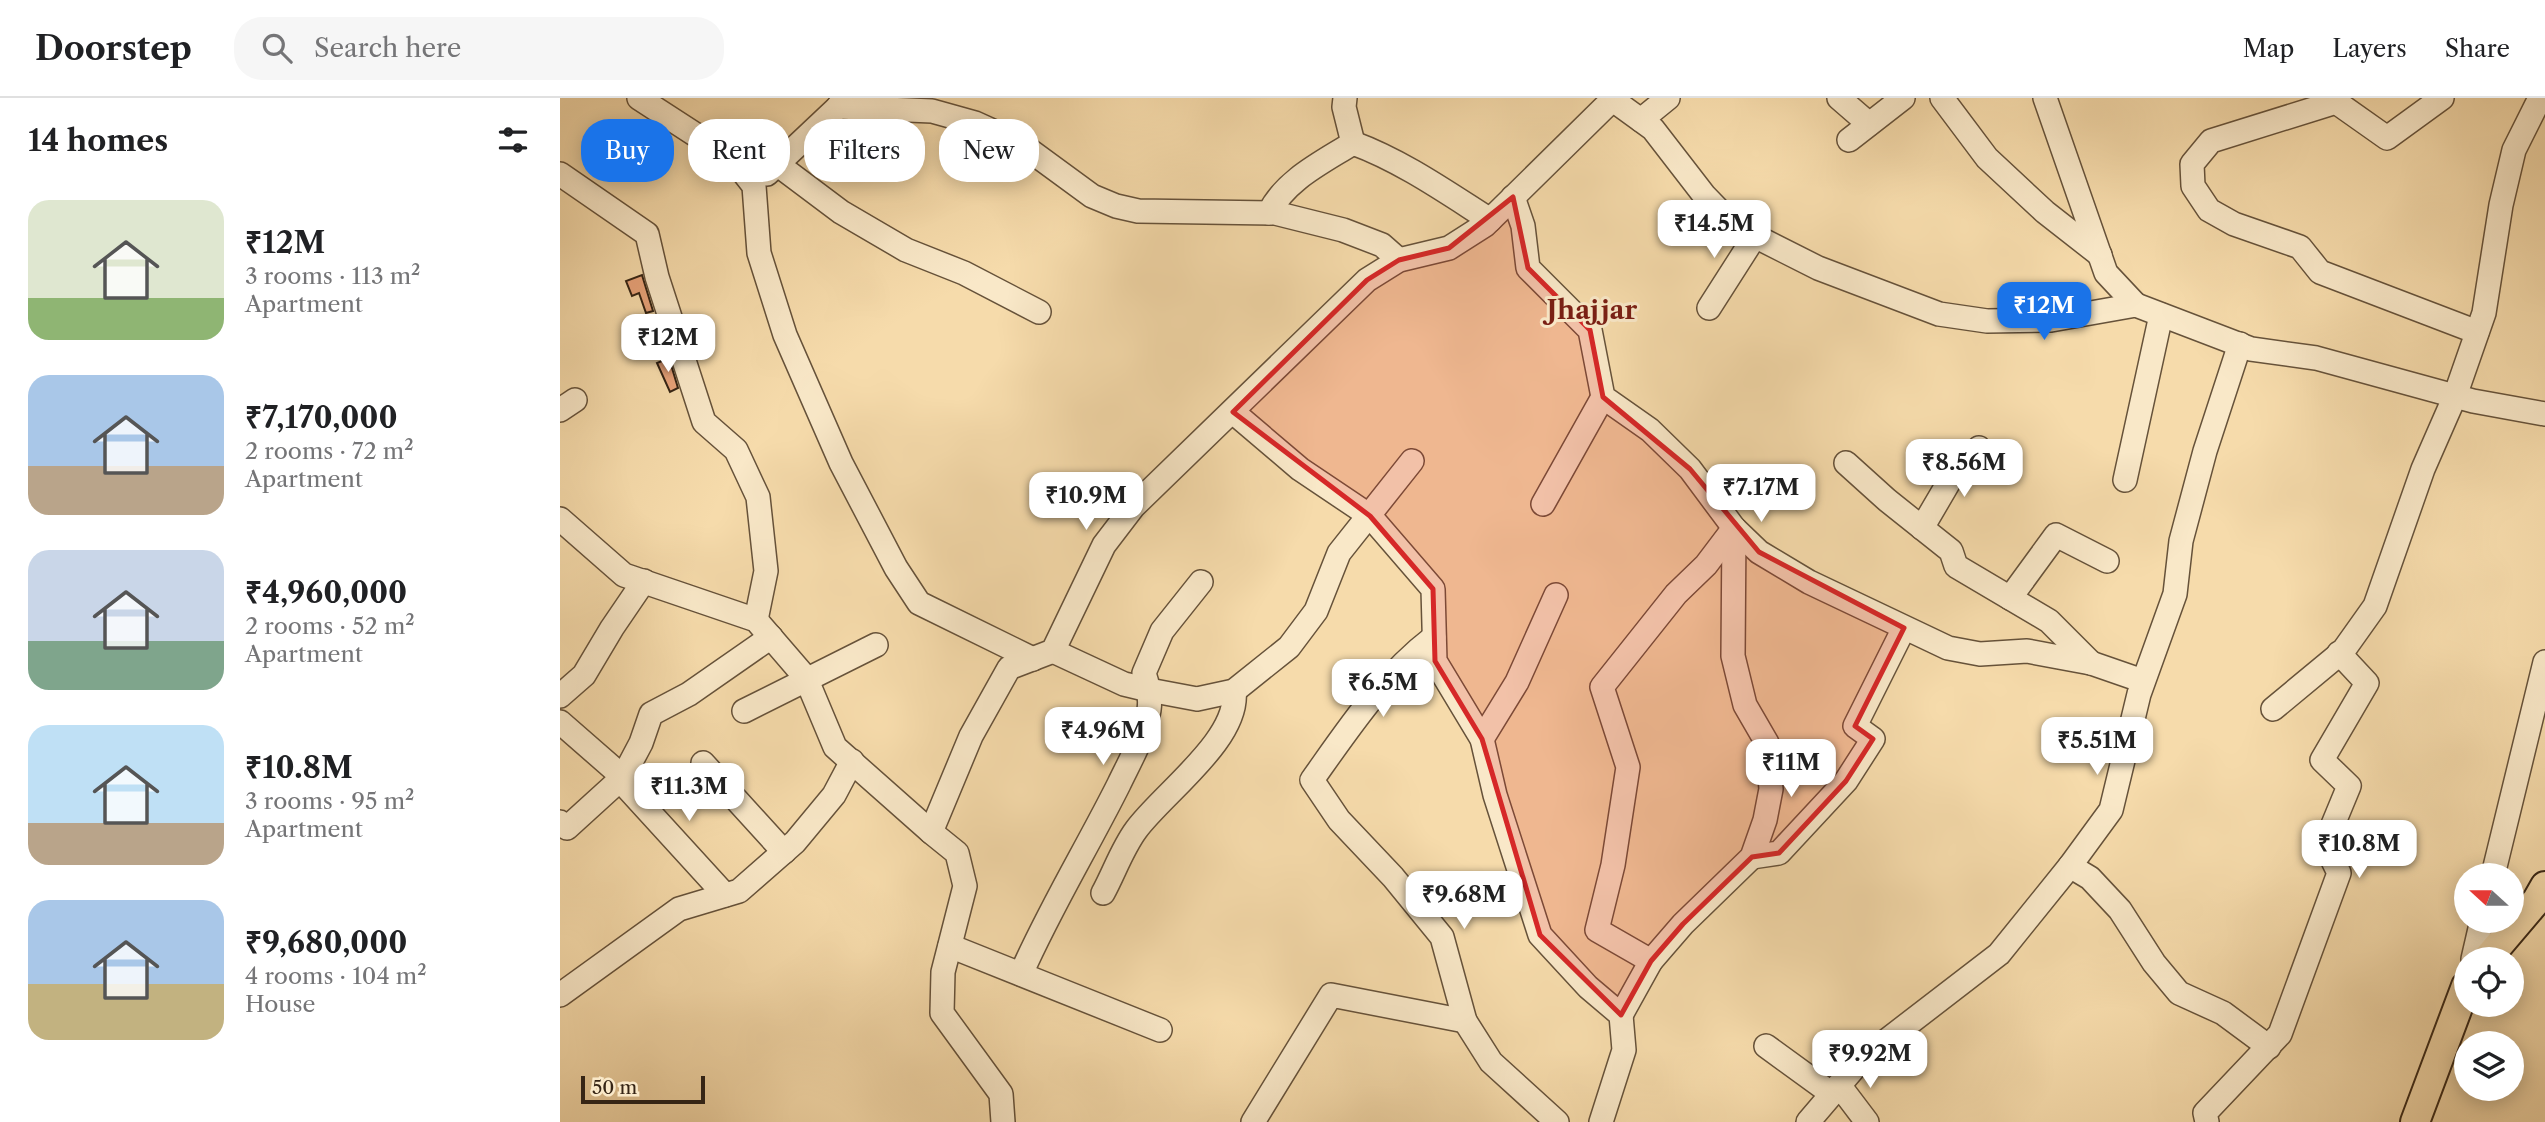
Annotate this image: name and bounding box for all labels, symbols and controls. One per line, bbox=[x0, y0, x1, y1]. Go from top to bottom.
search box bbox=[234, 17, 724, 80]
text: Doorstep bbox=[35, 28, 192, 69]
icon: search bbox=[258, 29, 296, 67]
text: Search here bbox=[314, 32, 461, 64]
text: Map bbox=[2243, 34, 2294, 63]
text: Layers bbox=[2332, 34, 2407, 63]
text: Share bbox=[2445, 34, 2510, 63]
chip: Buy bbox=[581, 119, 674, 182]
chip: Rent bbox=[688, 119, 790, 182]
chip: Filters bbox=[804, 119, 925, 182]
chip: New bbox=[939, 119, 1039, 182]
icon: filters bbox=[494, 121, 532, 159]
text: 14 homes bbox=[28, 122, 168, 159]
pin: ₹14.5M bbox=[1657, 200, 1771, 260]
text: ₹14.5M bbox=[1674, 209, 1754, 237]
text: ₹12M bbox=[245, 224, 325, 261]
icon: home bbox=[84, 228, 168, 312]
text: 3 rooms · 113 m² bbox=[245, 262, 421, 290]
pin: ₹12M bbox=[2003, 282, 2085, 342]
text: Apartment bbox=[245, 290, 363, 318]
text: ₹12M bbox=[2013, 291, 2075, 319]
district label: Jhajjar bbox=[1543, 294, 1637, 326]
pin: ₹12M bbox=[627, 314, 709, 374]
text: ₹12M bbox=[637, 323, 699, 351]
text: ₹7,170,000 bbox=[245, 399, 398, 436]
icon: home bbox=[84, 403, 168, 487]
text: 2 rooms · 72 m² bbox=[245, 437, 414, 465]
pin: ₹8.56M bbox=[1907, 440, 2021, 499]
text: ₹8.56M bbox=[1922, 448, 2006, 476]
pin: ₹7.17M bbox=[1704, 464, 1818, 524]
text: Apartment bbox=[245, 465, 363, 493]
pin: ₹10.9M bbox=[1029, 472, 1143, 532]
text: ₹7.17M bbox=[1722, 473, 1800, 501]
text: ₹10.9M bbox=[1045, 481, 1127, 509]
text: ₹4,960,000 bbox=[245, 574, 407, 611]
icon: home bbox=[84, 578, 168, 662]
text: 2 rooms · 52 m² bbox=[245, 612, 415, 640]
text: Apartment bbox=[245, 640, 363, 668]
pin: ₹6.5M bbox=[1334, 660, 1432, 719]
text: ₹6.5M bbox=[1348, 668, 1418, 696]
pin: ₹4.96M bbox=[1046, 708, 1160, 767]
text: ₹4.96M bbox=[1061, 716, 1145, 744]
pin: ₹5.51M bbox=[2040, 718, 2154, 777]
text: ₹5.51M bbox=[2057, 726, 2137, 754]
pin: ₹11M bbox=[1750, 740, 1832, 799]
text: ₹11M bbox=[1762, 748, 1820, 776]
text: ₹10.8M bbox=[245, 749, 353, 786]
icon: home bbox=[84, 753, 168, 837]
pin: ₹11.3M bbox=[632, 764, 746, 823]
text: ₹11.3M bbox=[650, 772, 728, 800]
text: 3 rooms · 95 m² bbox=[245, 787, 414, 815]
text: Apartment bbox=[245, 815, 363, 843]
pin: ₹10.8M bbox=[2302, 820, 2416, 880]
text: ₹10.8M bbox=[2318, 829, 2400, 857]
north arrow bbox=[2454, 863, 2524, 933]
map controls bbox=[2454, 863, 2524, 1101]
pin: ₹9.68M bbox=[1407, 872, 1521, 931]
text: ₹9.68M bbox=[1422, 880, 1506, 908]
text: ₹9,680,000 bbox=[245, 924, 407, 961]
icon: home bbox=[84, 928, 168, 1012]
button: locate bbox=[2454, 947, 2524, 1017]
text: 4 rooms · 104 m² bbox=[245, 962, 427, 990]
text: House bbox=[245, 990, 315, 1018]
pin: ₹9.92M bbox=[1813, 1030, 1927, 1090]
button: layers bbox=[2454, 1031, 2524, 1101]
text: ₹9.92M bbox=[1828, 1039, 1912, 1067]
scale bar bbox=[581, 1073, 705, 1105]
text: 50 m bbox=[592, 1076, 637, 1099]

